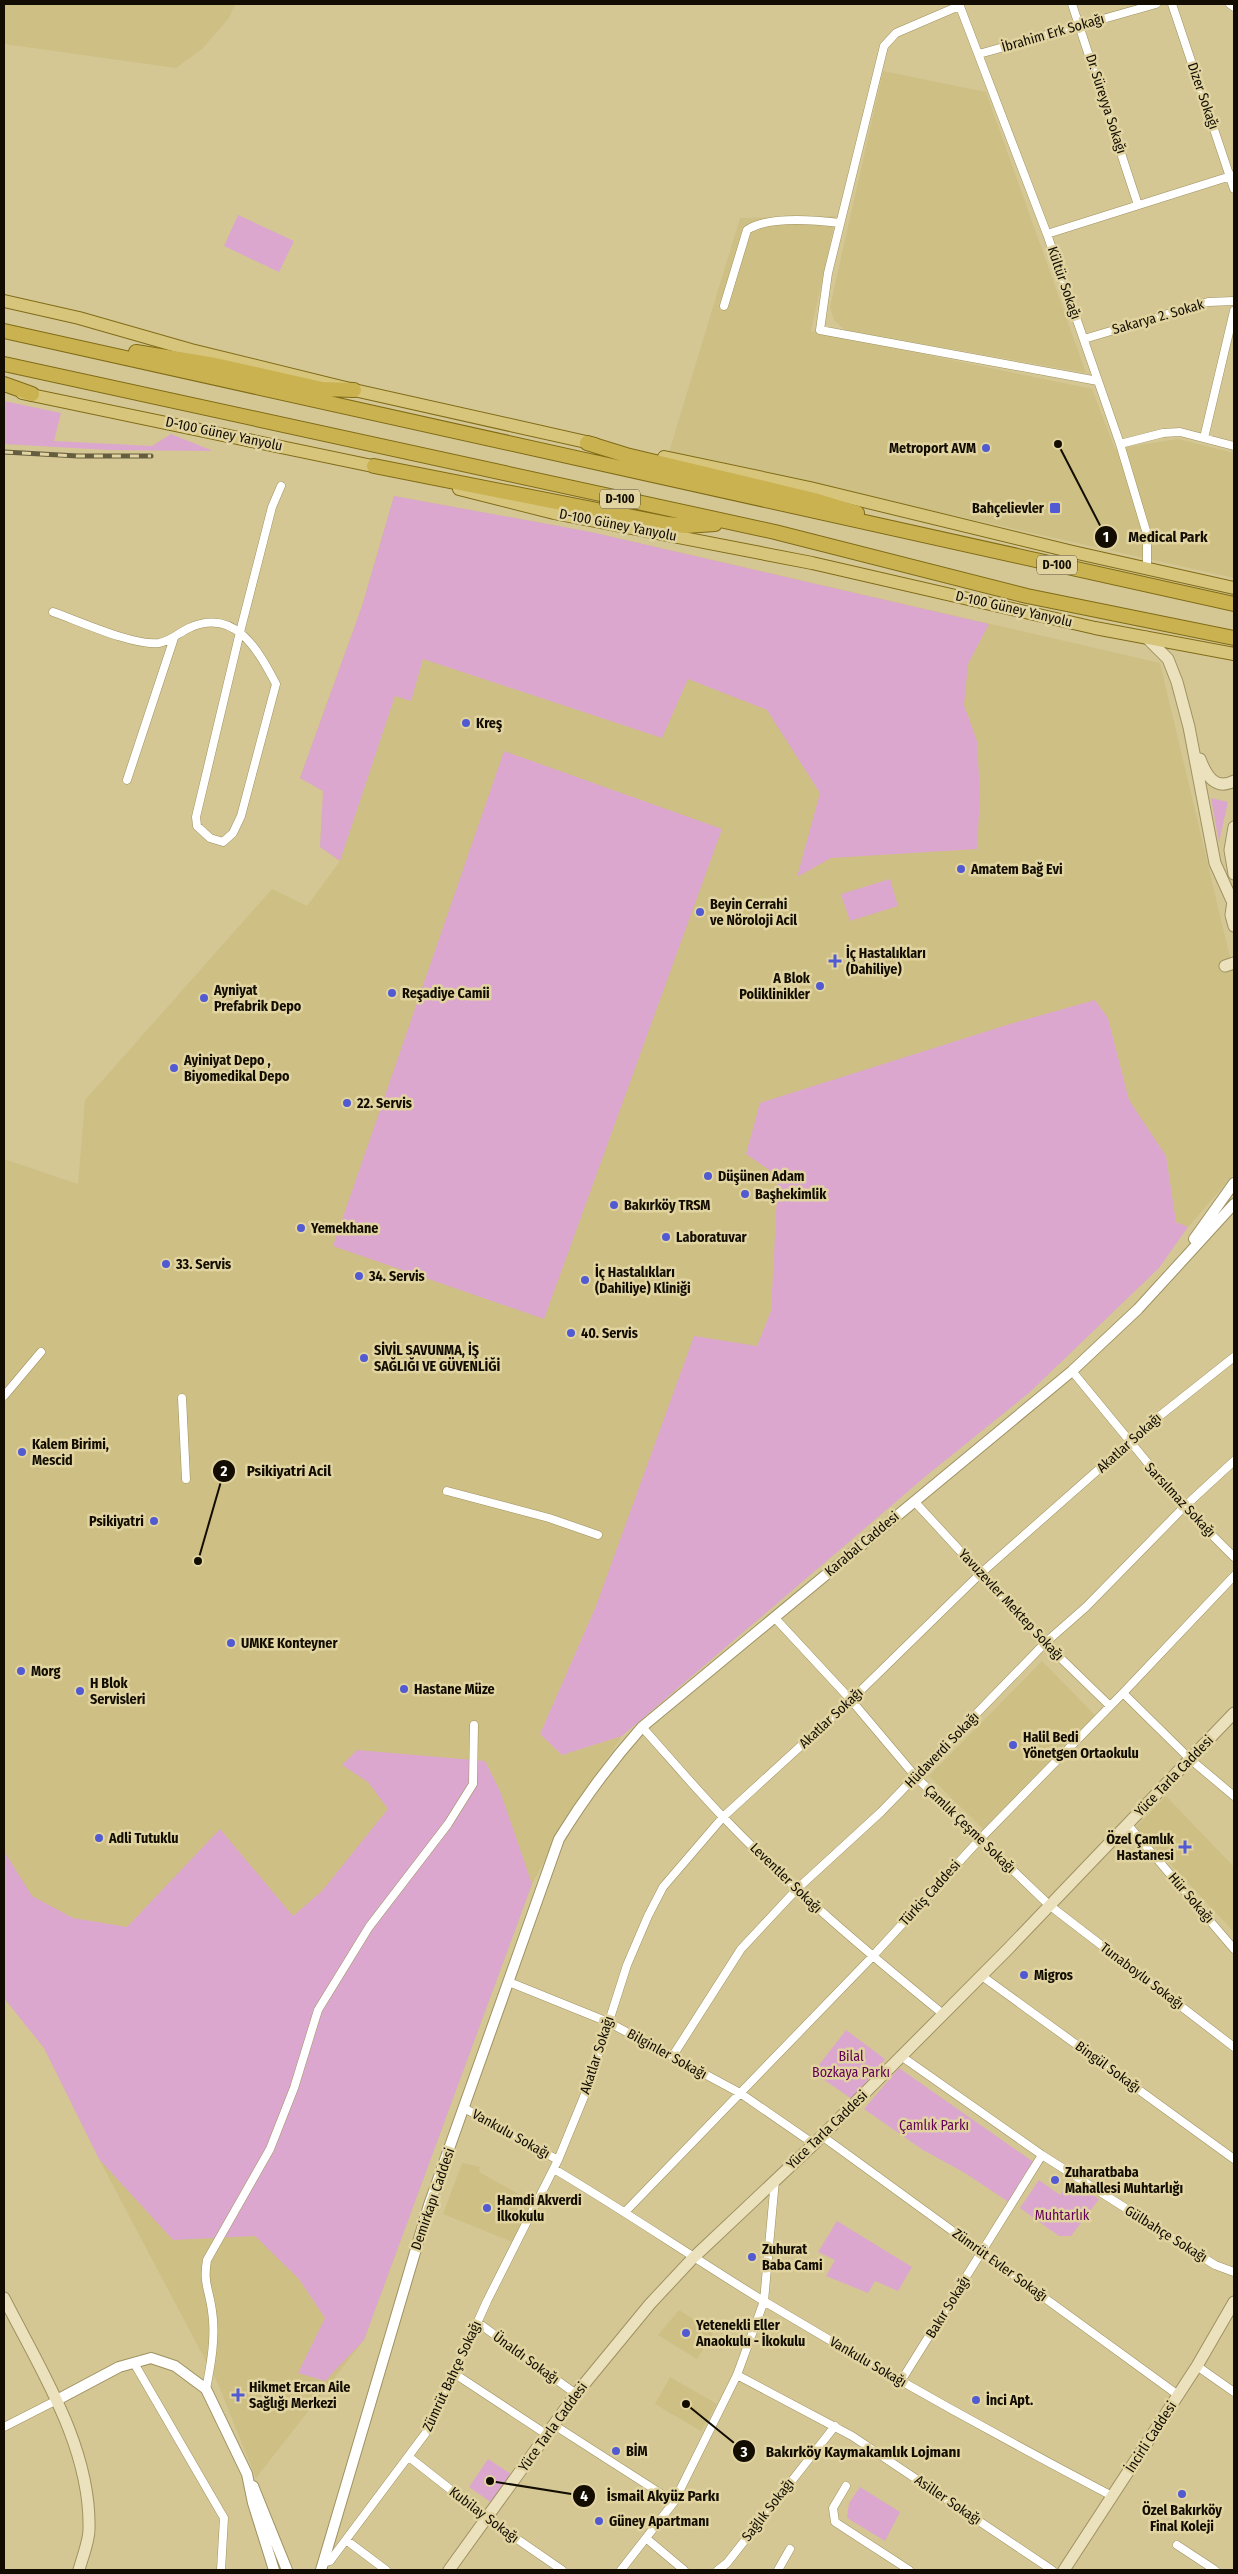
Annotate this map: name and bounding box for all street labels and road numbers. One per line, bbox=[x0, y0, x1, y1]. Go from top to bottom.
street label: İbrahim Erk Sokağı bbox=[1000, 10, 1106, 56]
street label: Dr. Süreyya Sokağı bbox=[1082, 52, 1130, 156]
street label: Dizer Sokağı bbox=[1184, 60, 1222, 132]
street label: Kültür Sokağı bbox=[1044, 244, 1084, 322]
street label: Sakarya 2. Sokak bbox=[1110, 296, 1206, 338]
street label: D-100 Güney Yanyolu bbox=[164, 413, 284, 455]
road number: D-100 bbox=[600, 489, 640, 508]
street label: D-100 Güney Yanyolu bbox=[558, 505, 678, 545]
road number: D-100 bbox=[1037, 556, 1077, 574]
street label: D-100 Güney Yanyolu bbox=[954, 587, 1074, 631]
street label: Akatlar Sokağı bbox=[1093, 1410, 1165, 1476]
street label: Sarsılmaz Sokağı bbox=[1141, 1459, 1219, 1541]
street label: Karabal Caddesi bbox=[821, 1508, 903, 1580]
street label: Yavuzevler Mektep Sokağı bbox=[955, 1546, 1067, 1664]
street label: Akatlar Sokağı bbox=[796, 1684, 866, 1752]
street label: Hüdaverdi Sokağı bbox=[901, 1708, 983, 1792]
street label: Yüce Tarla Caddesi bbox=[1131, 1732, 1217, 1820]
street label: Çamlık Çeşme Sokağı bbox=[921, 1781, 1019, 1877]
street label: Leventler Sokağı bbox=[746, 1839, 826, 1917]
street label: Türkiş Caddesi bbox=[896, 1857, 964, 1929]
street label: Hür Sokağı bbox=[1164, 1869, 1218, 1927]
street label: Tunaboylu Sokağı bbox=[1097, 1939, 1187, 2013]
street label: Akatlar Sokağı bbox=[576, 2014, 618, 2096]
street label: Bilginler Sokağı bbox=[624, 2025, 710, 2083]
street label: Bingül Sokağı bbox=[1072, 2038, 1144, 2096]
street label: Yüce Tarla Caddesi bbox=[783, 2087, 871, 2173]
street label: Vankulu Sokağı bbox=[469, 2106, 553, 2162]
street label: Demirkapı Caddesi bbox=[408, 2146, 458, 2252]
street label: Gülbahçe Sokağı bbox=[1122, 2202, 1210, 2266]
street label: Zümrüt Evler Sokağı bbox=[949, 2225, 1051, 2305]
street label: Bakır Sokağı bbox=[922, 2273, 974, 2341]
street label: Zümrüt Bahçe Sokağı bbox=[419, 2318, 485, 2434]
street label: Ünaldı Sokağı bbox=[490, 2327, 563, 2388]
street label: Vankulu Sokağı bbox=[826, 2333, 910, 2391]
street label: Yüce Tarla Caddesi bbox=[515, 2379, 591, 2475]
street label: İncirli Caddesi bbox=[1122, 2398, 1180, 2476]
street label: Asiller Sokağı bbox=[911, 2471, 985, 2529]
street label: Sağlık Sokağı bbox=[738, 2475, 798, 2545]
street label: Kubilay Sokağı bbox=[446, 2483, 522, 2547]

